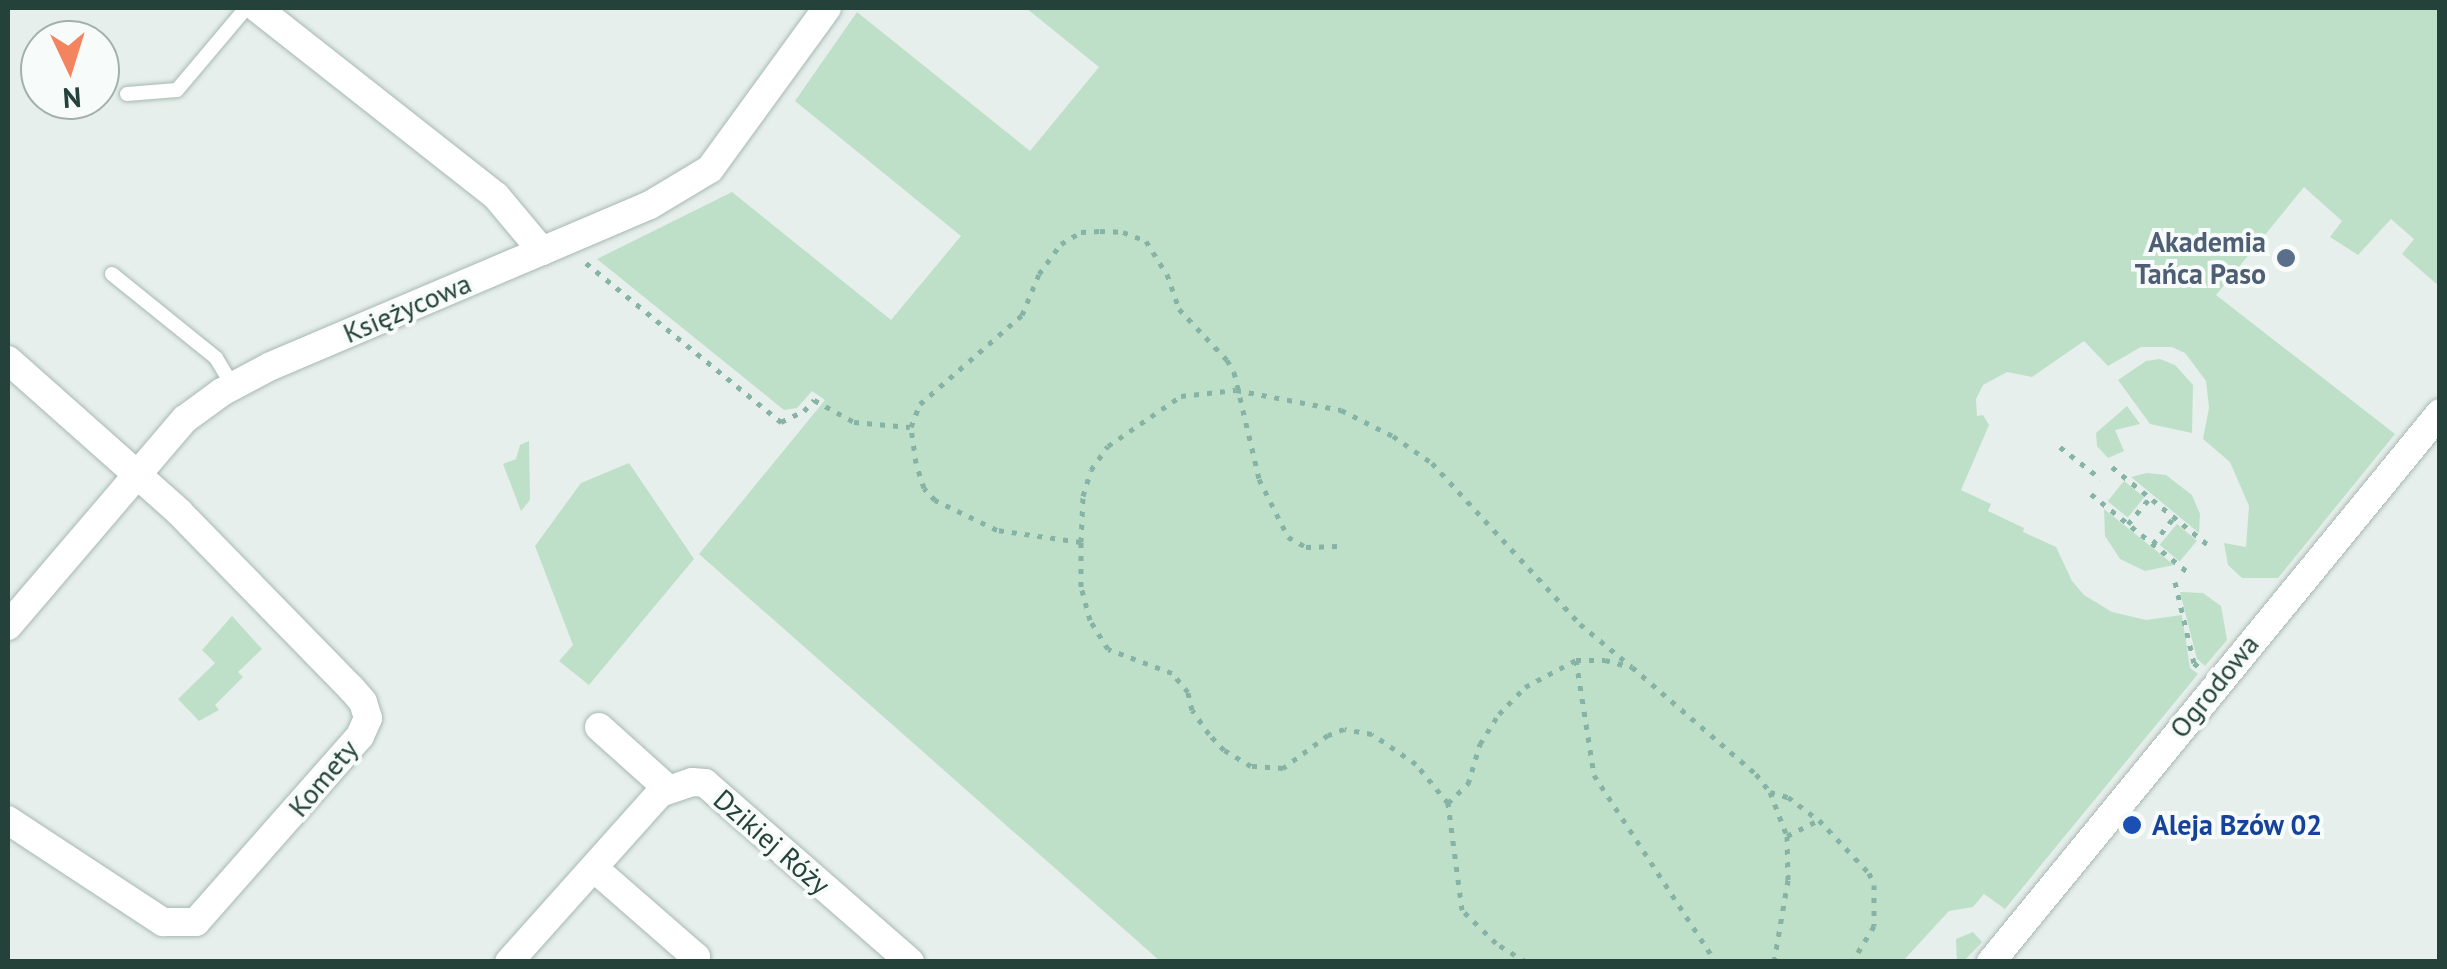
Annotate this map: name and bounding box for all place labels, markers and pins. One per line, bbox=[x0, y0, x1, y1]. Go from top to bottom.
place label: Akademia Tańca Paso bbox=[2135, 225, 2266, 291]
marker: Akademia Tańca Paso bbox=[2275, 247, 2297, 269]
place label: Aleja Bzów 02 bbox=[2152, 808, 2323, 842]
marker: Aleja Bzów 02 bbox=[2121, 814, 2143, 836]

